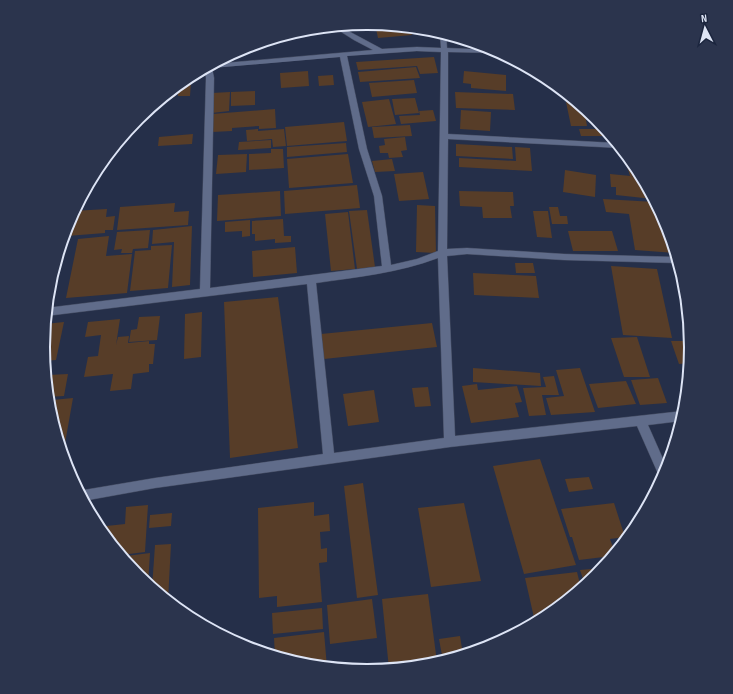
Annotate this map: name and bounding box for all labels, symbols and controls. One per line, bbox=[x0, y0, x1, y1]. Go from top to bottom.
north arrow bbox=[685, 8, 725, 48]
text: N bbox=[700, 12, 708, 25]

